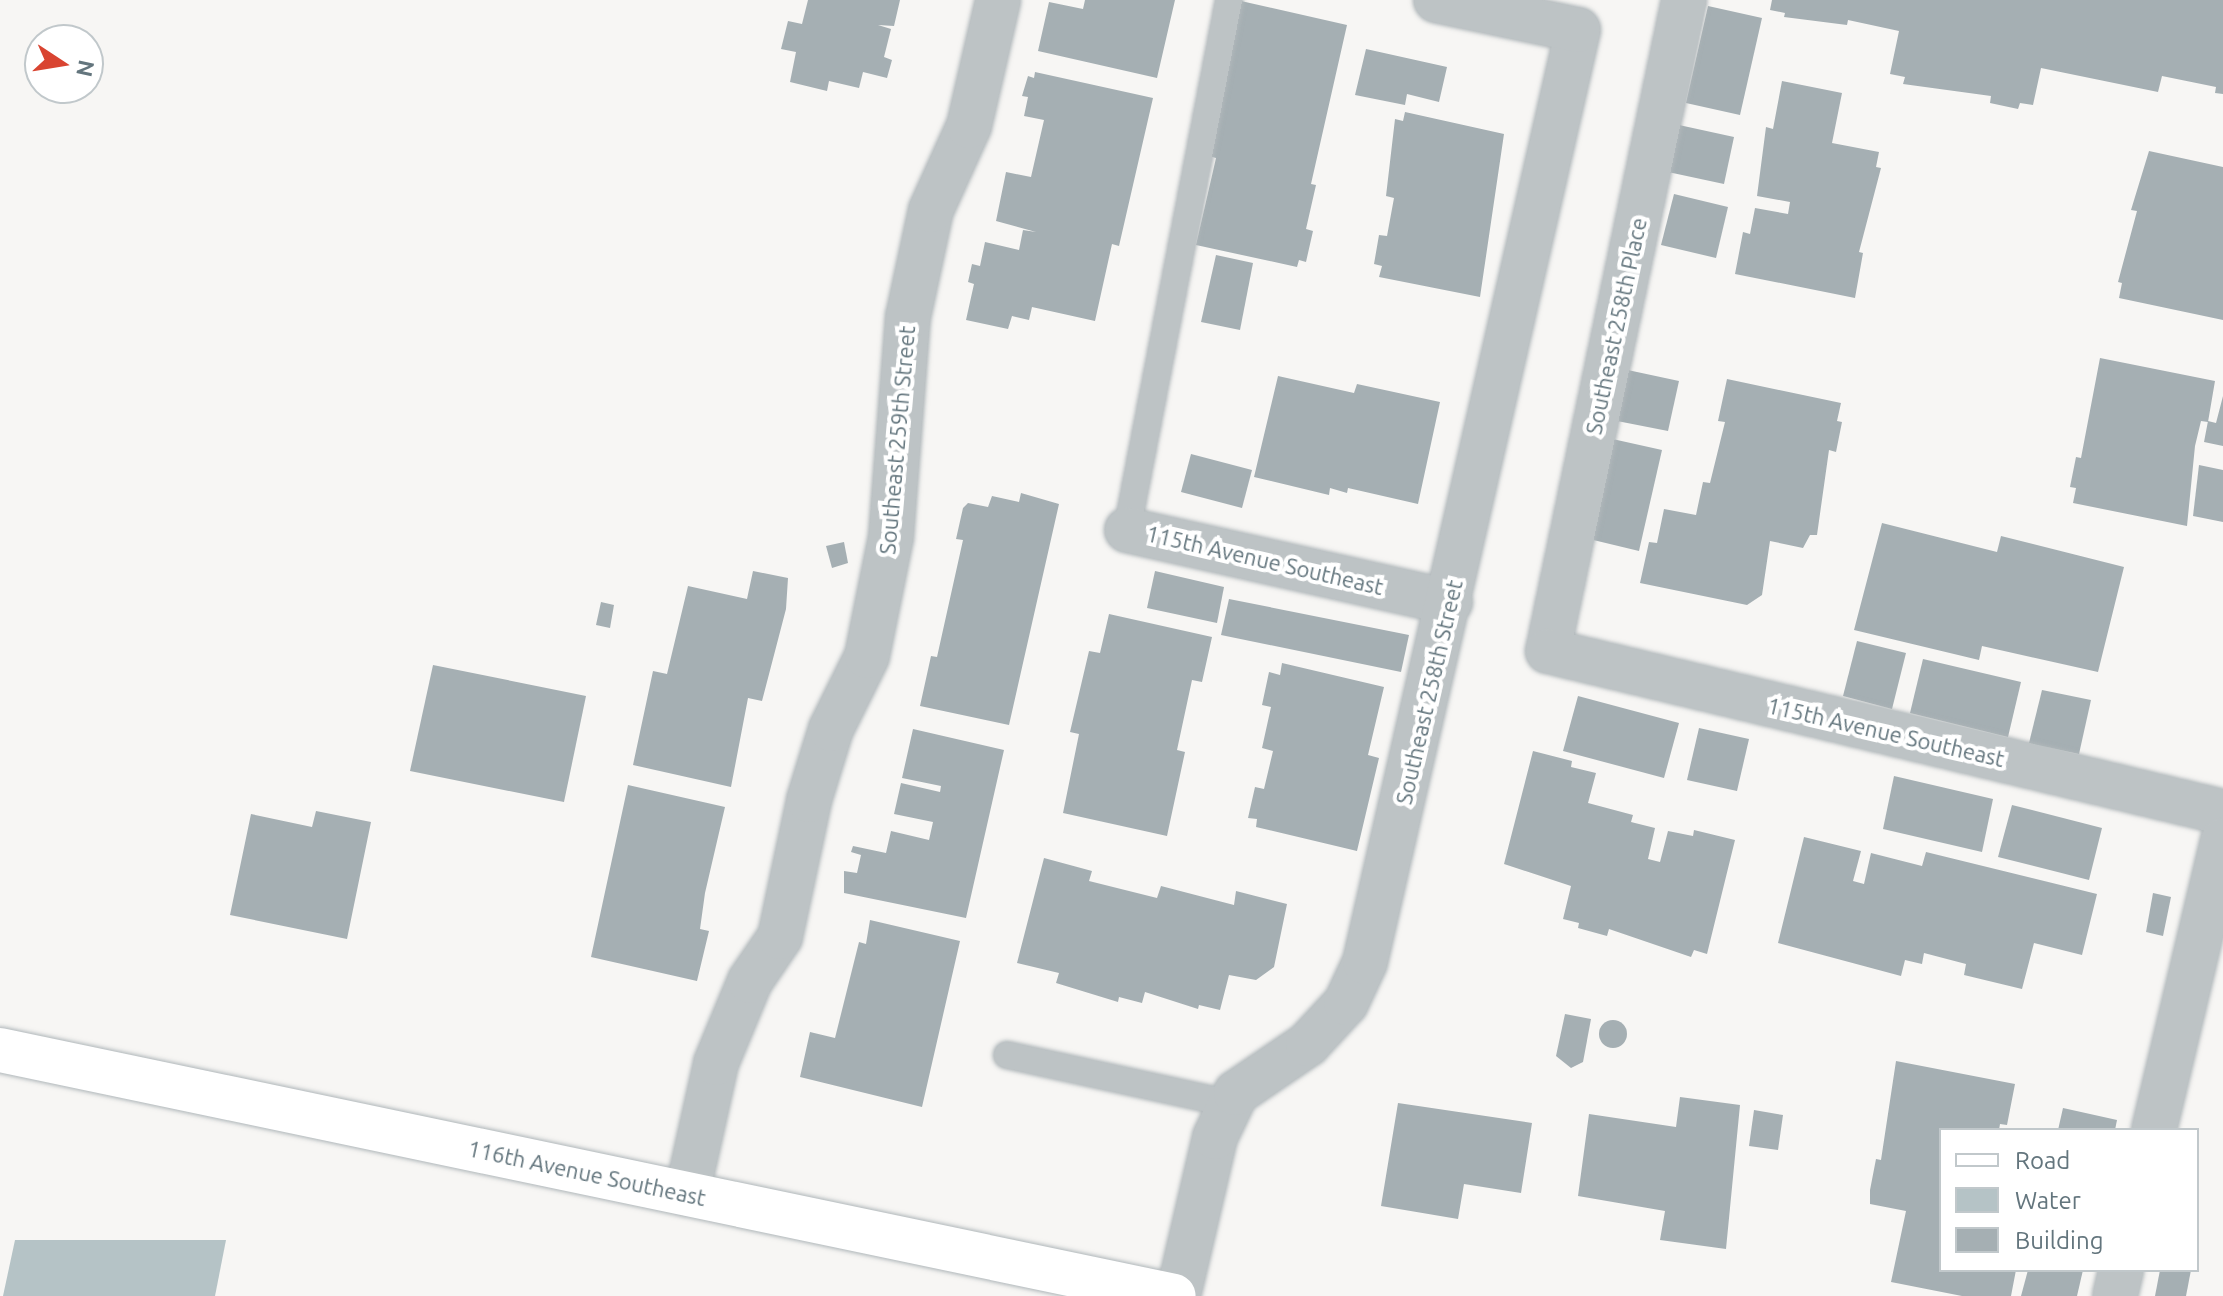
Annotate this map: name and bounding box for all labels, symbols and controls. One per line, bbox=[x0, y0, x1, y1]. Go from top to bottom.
north arrow bbox=[24, 24, 104, 104]
text: N bbox=[72, 58, 100, 79]
street label: Southeast 258th Place bbox=[1580, 215, 1652, 437]
street label: Southeast 259th Street bbox=[874, 324, 920, 556]
street label: 115th Avenue Southeast bbox=[1144, 520, 1386, 600]
street label: Southeast 258th Street bbox=[1390, 577, 1468, 807]
street label: 115th Avenue Southeast bbox=[1765, 692, 2007, 772]
legend bbox=[1939, 1128, 2199, 1272]
street label: 116th Avenue Southeast bbox=[466, 1135, 708, 1211]
text: Road bbox=[2015, 1147, 2070, 1174]
text: Water bbox=[2015, 1187, 2081, 1214]
text: Building bbox=[2015, 1227, 2103, 1254]

